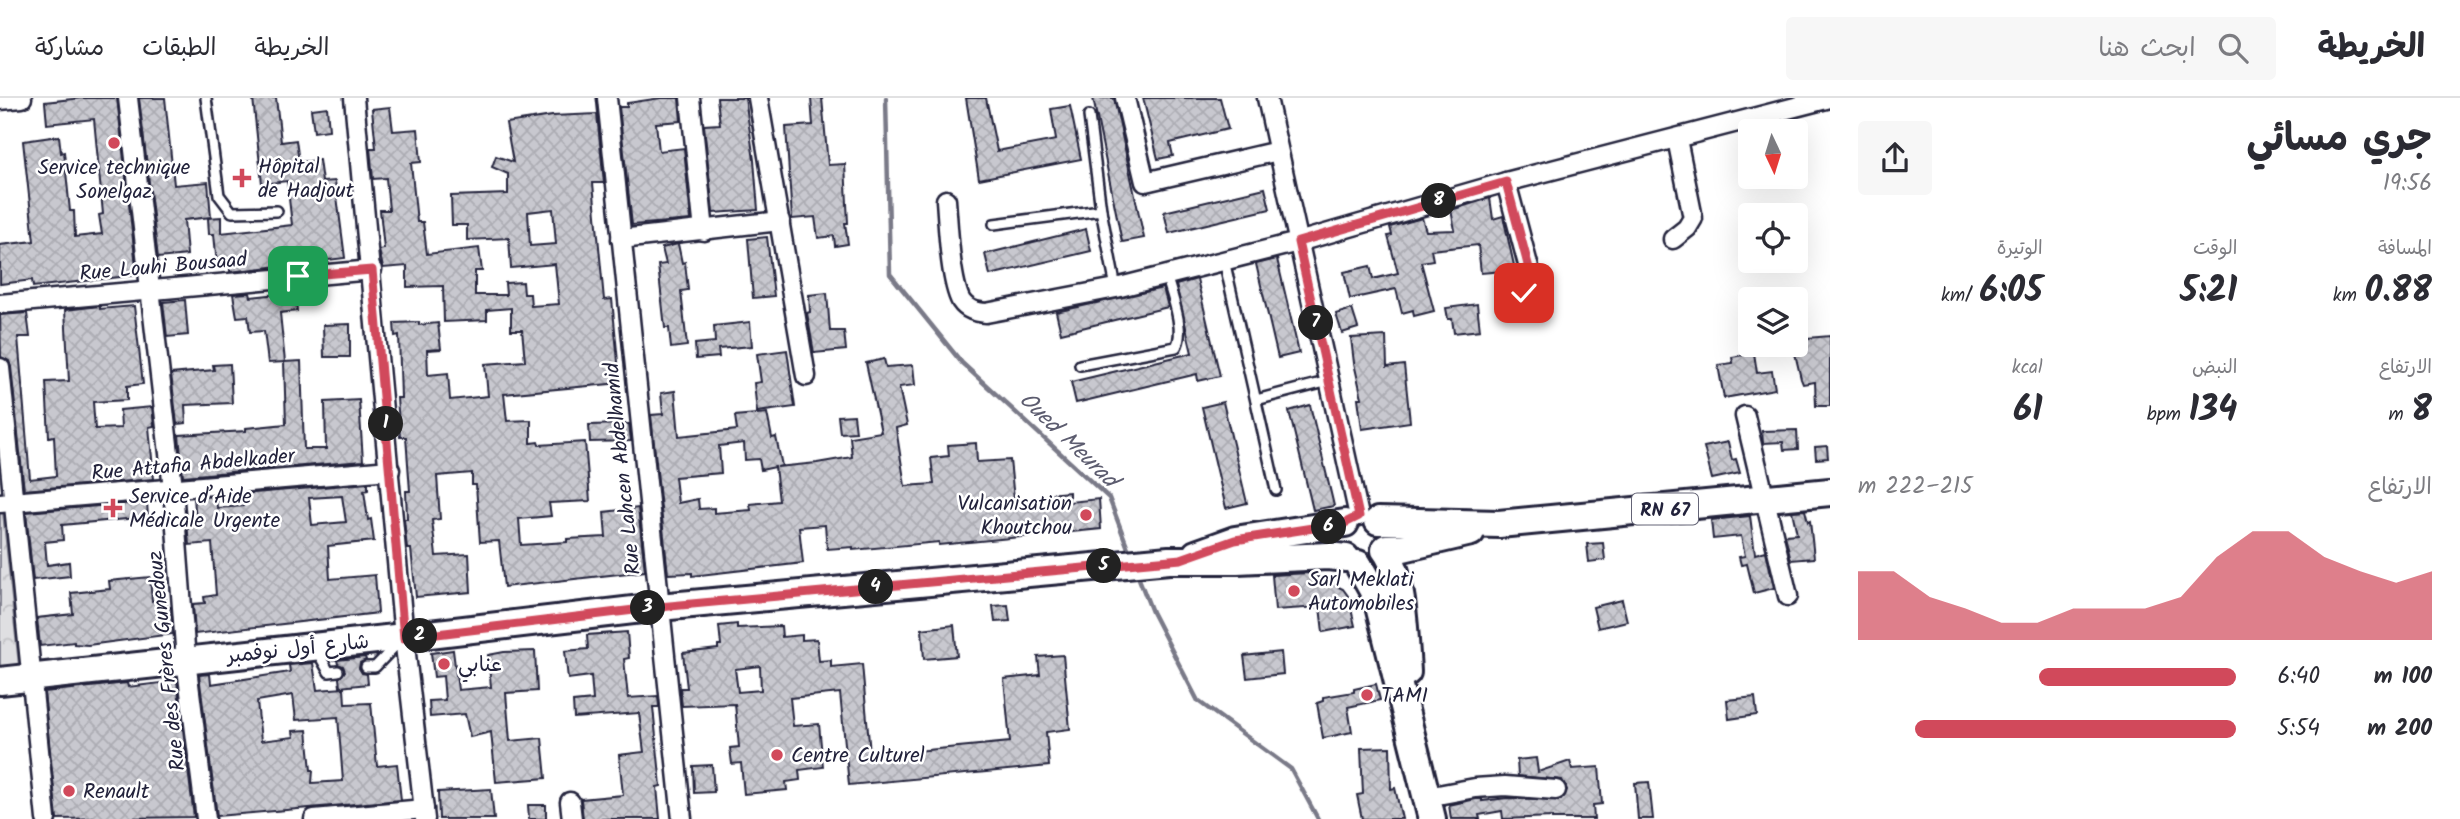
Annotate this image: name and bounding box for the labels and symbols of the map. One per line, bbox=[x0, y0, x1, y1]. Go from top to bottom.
north arrow bbox=[1738, 119, 1808, 189]
marker: Service technique Sonelgaz bbox=[106, 135, 122, 151]
place label: Hôpital de Hadjout bbox=[258, 151, 355, 208]
place label: Service technique Sonelgaz bbox=[38, 152, 191, 209]
marker: Hôpital de Hadjout bbox=[232, 168, 252, 188]
pin: 8 bbox=[1422, 184, 1456, 218]
street label: Rue Louhi Bousaad bbox=[78, 244, 249, 291]
pin bbox=[268, 246, 328, 306]
pin bbox=[1494, 263, 1554, 323]
pin: 7 bbox=[1298, 306, 1334, 341]
street label: Rue Lahcen Abdelhamid bbox=[596, 360, 651, 577]
water label: Oued Meurad bbox=[1010, 384, 1129, 501]
pin: 1 bbox=[368, 406, 404, 442]
street label: Rue Attafia Abdelkader bbox=[90, 440, 297, 491]
place label: Service d’Aide Médicale Urgente bbox=[129, 481, 281, 538]
place label: Vulcanisation Khoutchou bbox=[958, 488, 1072, 545]
road number: RN 67 bbox=[1632, 494, 1698, 524]
marker: Service d’Aide Médicale Urgente bbox=[103, 498, 123, 518]
marker: Vulcanisation Khoutchou bbox=[1078, 507, 1094, 523]
pin: 6 bbox=[1312, 510, 1346, 544]
pin: 5 bbox=[1086, 548, 1122, 584]
street label: Rue des Frères Gunedouz bbox=[140, 549, 195, 773]
place label: Sarl Meklati Automobiles bbox=[1308, 564, 1415, 621]
pin: 4 bbox=[858, 570, 894, 604]
marker: Sarl Meklati Automobiles bbox=[1286, 583, 1302, 599]
pin: 3 bbox=[630, 590, 666, 626]
pin: 2 bbox=[402, 618, 438, 654]
street label: شارع أول نوفمبر bbox=[224, 626, 371, 674]
place label: عنابي bbox=[458, 649, 502, 683]
marker: عنابي bbox=[436, 656, 452, 672]
place label: TAMI bbox=[1381, 680, 1428, 713]
marker: TAMI bbox=[1359, 687, 1375, 703]
place label: Centre Culturel bbox=[791, 740, 925, 773]
marker: Centre Culturel bbox=[769, 747, 785, 763]
place label: Renault bbox=[83, 776, 150, 809]
marker: Renault bbox=[61, 783, 77, 799]

